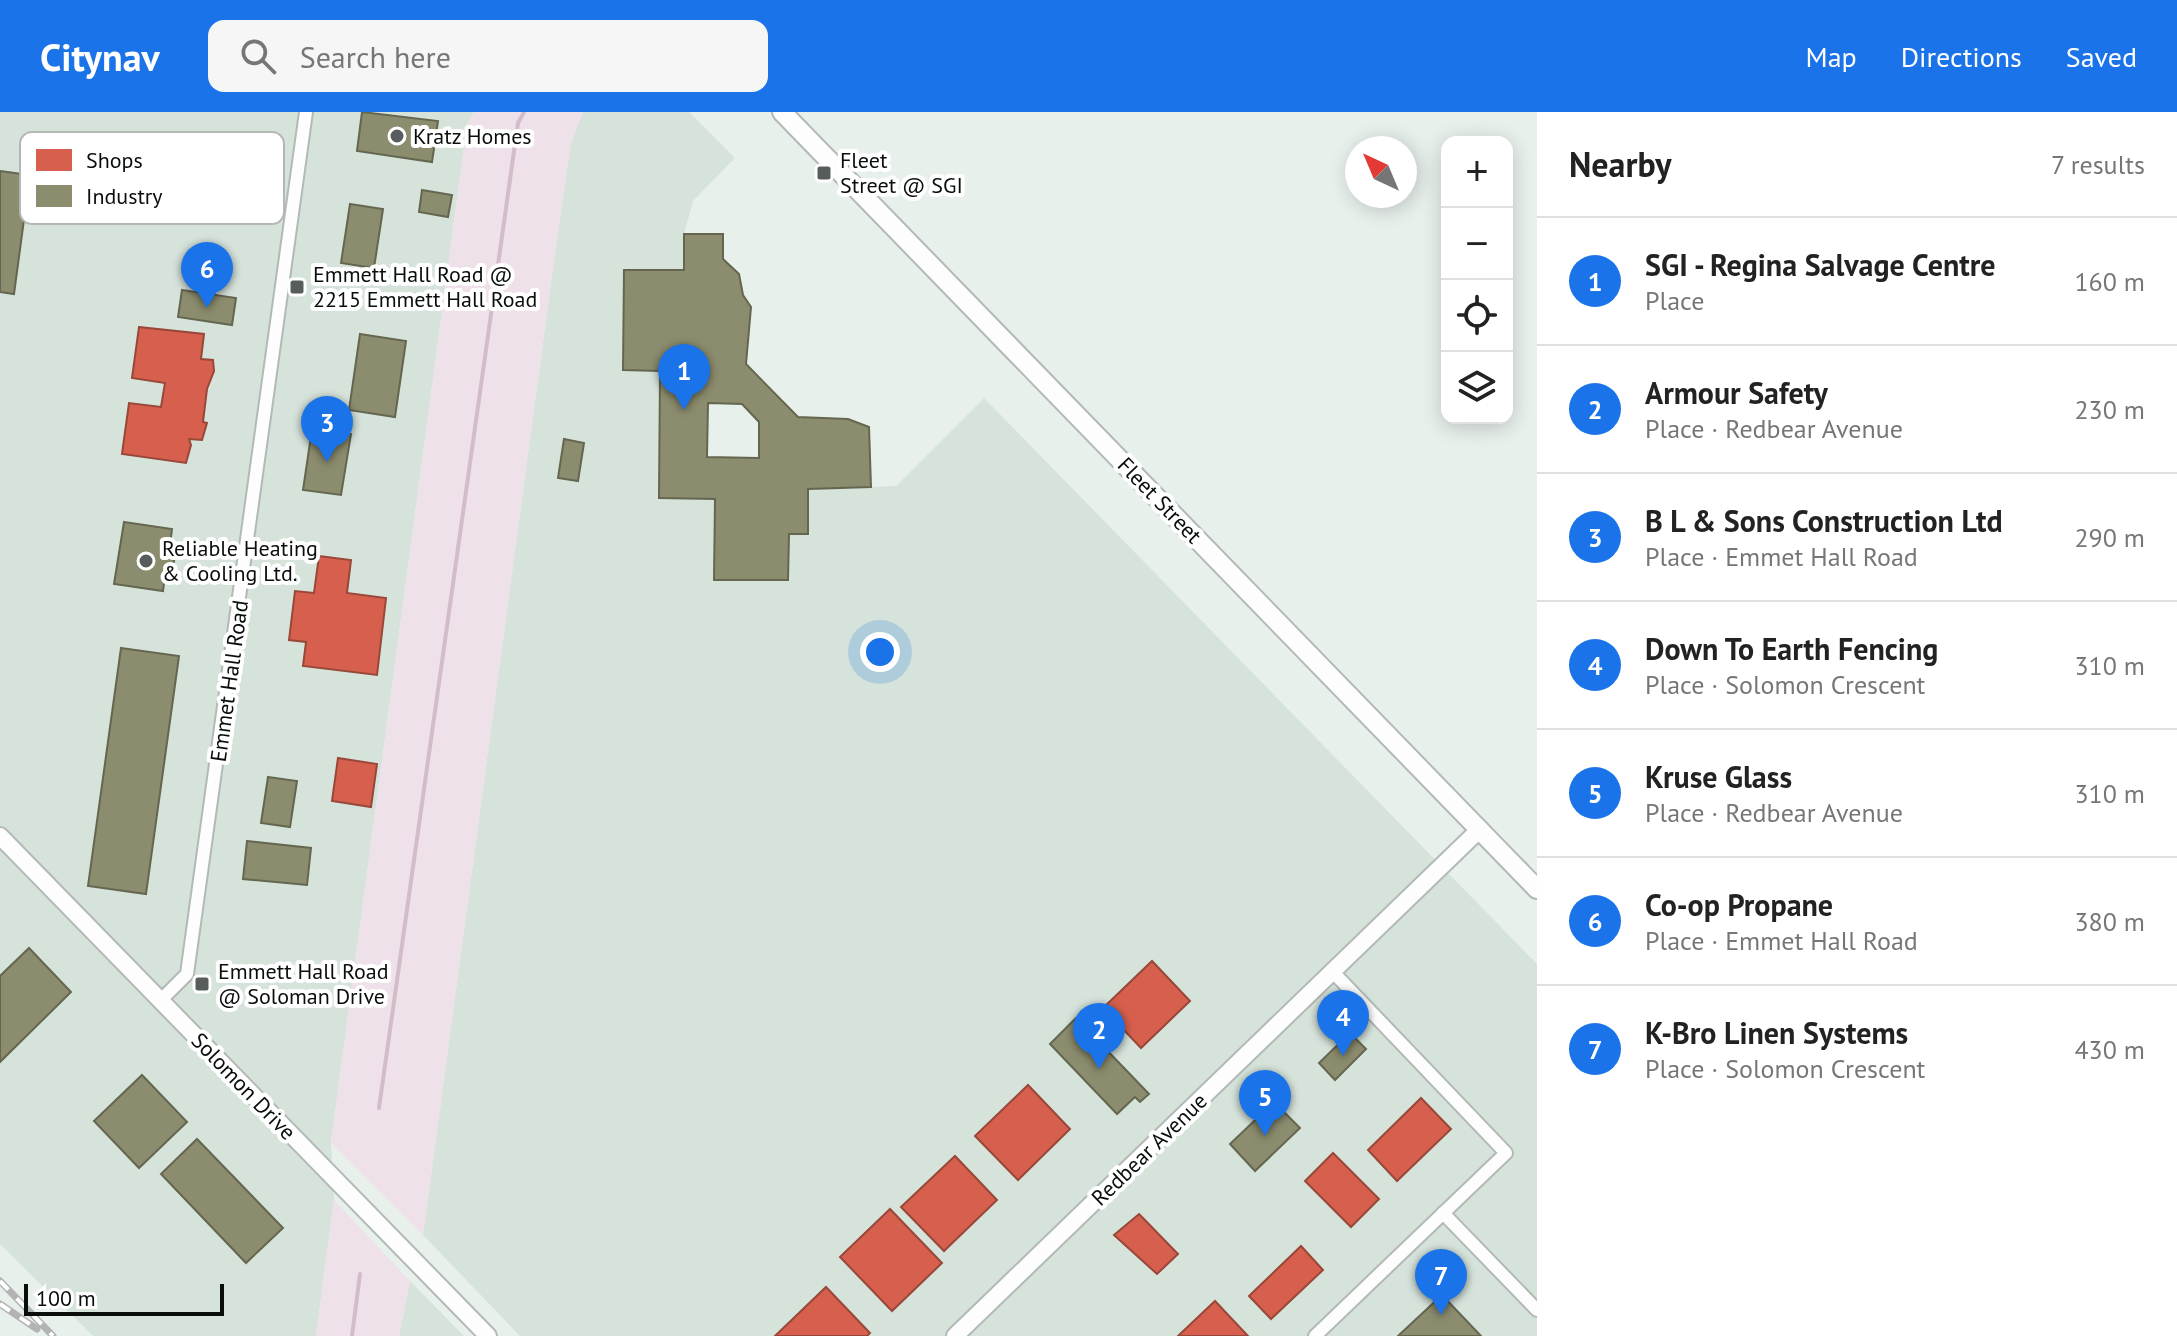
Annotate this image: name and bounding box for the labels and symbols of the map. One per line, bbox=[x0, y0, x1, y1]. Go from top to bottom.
place label: Kratz Homes bbox=[413, 122, 532, 150]
marker: Kratz Homes bbox=[388, 127, 406, 145]
legend bbox=[20, 132, 284, 224]
north arrow bbox=[1345, 136, 1417, 208]
text: Shops bbox=[86, 146, 143, 174]
place label: Fleet Street @ SGI bbox=[840, 146, 963, 199]
marker: Fleet Street @ SGI bbox=[815, 164, 833, 182]
text: Industry bbox=[86, 182, 163, 210]
pin: 6 bbox=[181, 242, 233, 308]
place label: Emmett Hall Road @ 2215 Emmett Hall Road bbox=[313, 260, 537, 313]
marker: Emmett Hall Road @ 2215 Emmett Hall Road bbox=[288, 278, 306, 296]
pin: 1 bbox=[658, 344, 710, 410]
pin: 3 bbox=[301, 396, 353, 462]
street label: Fleet Street bbox=[1112, 451, 1208, 549]
place label: Reliable Heating & Cooling Ltd. bbox=[162, 534, 318, 587]
marker: Reliable Heating & Cooling Ltd. bbox=[137, 552, 155, 570]
street label: Emmet Hall Road bbox=[204, 598, 254, 764]
your location bbox=[860, 632, 900, 672]
place label: Emmett Hall Road @ Soloman Drive bbox=[218, 957, 388, 1010]
marker: Emmett Hall Road @ Soloman Drive bbox=[193, 975, 211, 993]
pin: 4 bbox=[1317, 990, 1369, 1056]
pin: 2 bbox=[1073, 1003, 1125, 1069]
street label: Solomon Drive bbox=[186, 1026, 302, 1146]
pin: 5 bbox=[1239, 1070, 1291, 1136]
street label: Redbear Avenue bbox=[1085, 1087, 1213, 1211]
pin: 7 bbox=[1415, 1249, 1467, 1315]
scale bar bbox=[24, 1280, 224, 1316]

